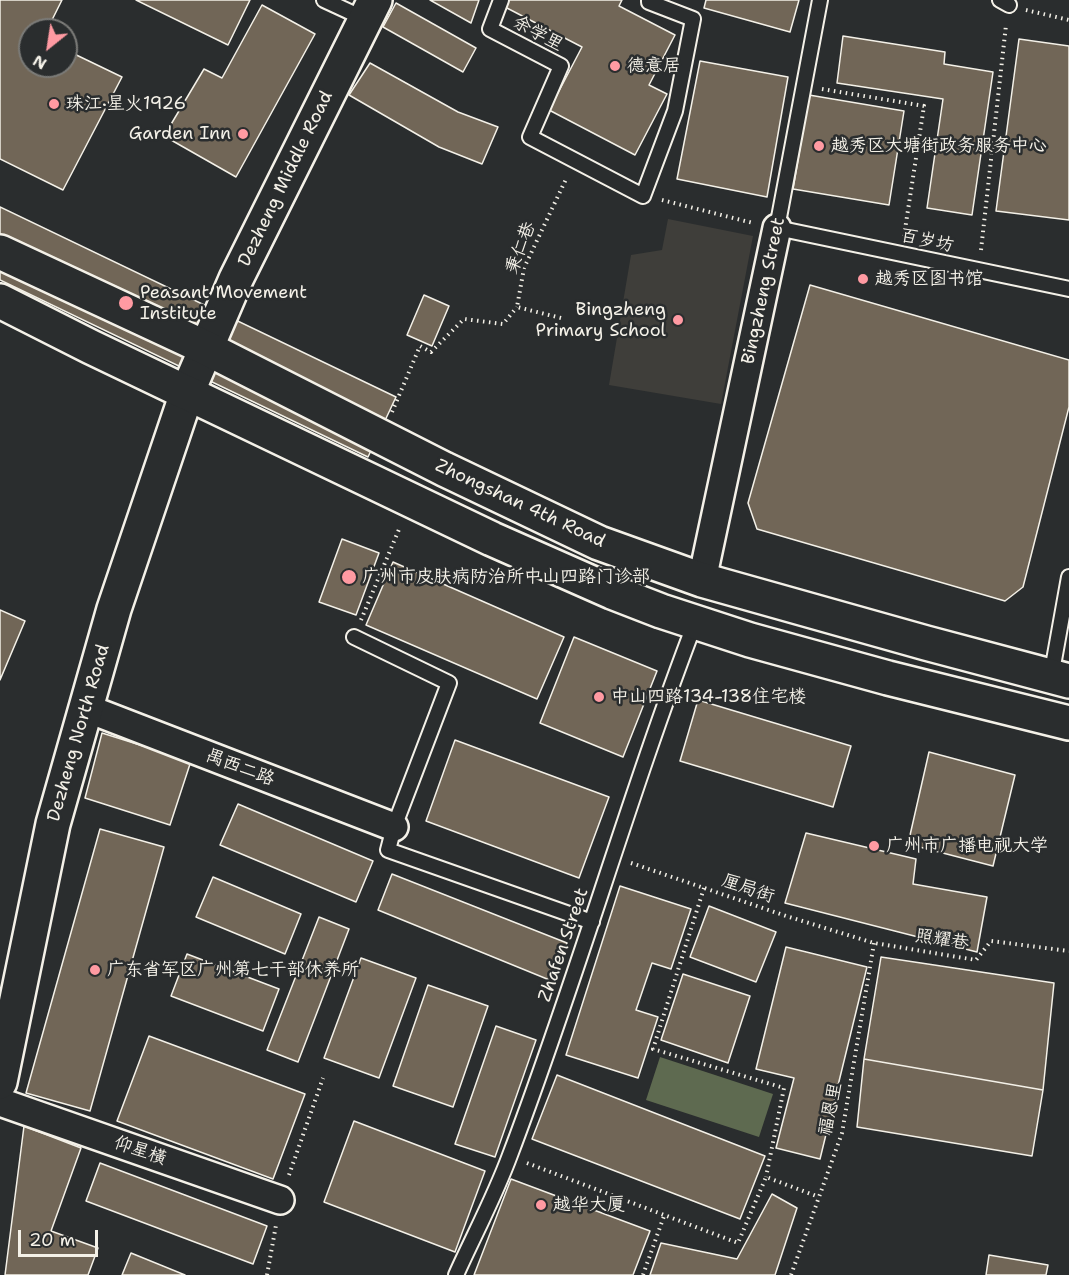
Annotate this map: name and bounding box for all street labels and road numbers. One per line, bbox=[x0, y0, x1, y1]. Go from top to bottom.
street label: 余学里 bbox=[509, 11, 567, 57]
street label: Dezheng Middle Road bbox=[234, 88, 338, 270]
street label: Bingzheng Street bbox=[738, 216, 790, 366]
street label: 秉仁巷 bbox=[501, 219, 541, 277]
street label: 百岁坊 bbox=[898, 225, 956, 257]
street label: Zhongshan 4th Road bbox=[432, 455, 608, 553]
street label: Dezheng North Road bbox=[43, 642, 115, 824]
street label: 禺西二路 bbox=[203, 745, 277, 791]
street label: 厘局街 bbox=[719, 870, 777, 908]
street label: Zhafen Street bbox=[534, 885, 594, 1005]
street label: 照耀巷 bbox=[914, 925, 970, 955]
street label: 福恩里 bbox=[815, 1080, 847, 1138]
street label: 仰星横 bbox=[111, 1132, 169, 1170]

